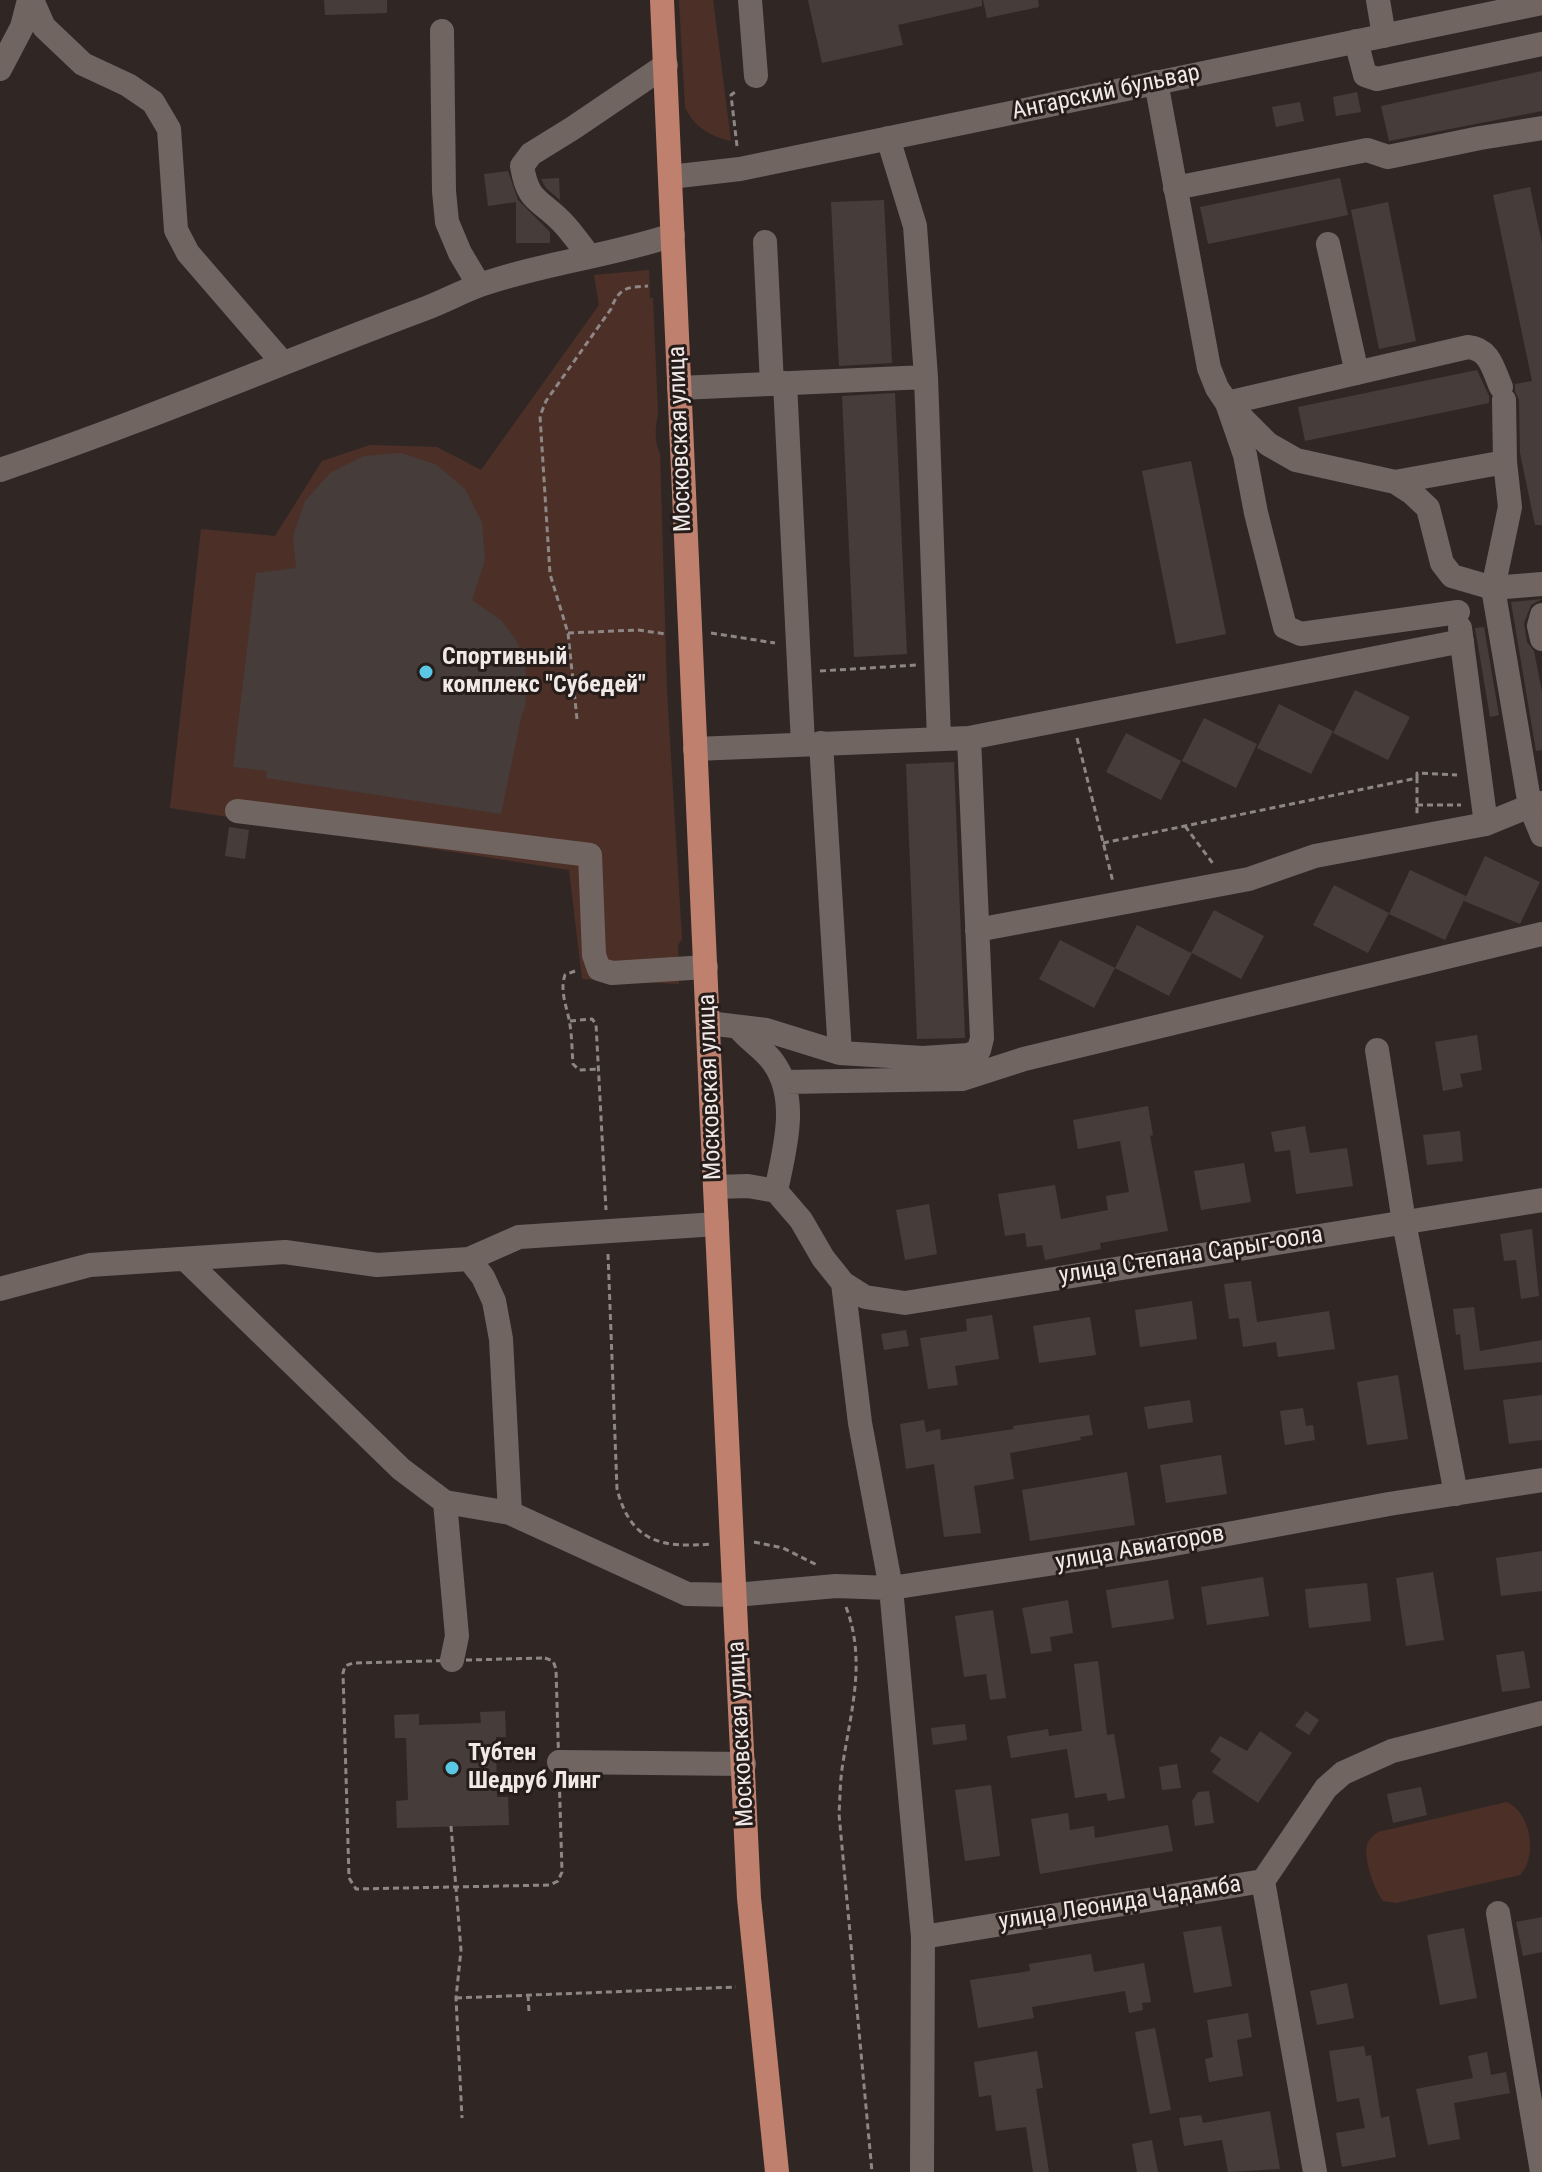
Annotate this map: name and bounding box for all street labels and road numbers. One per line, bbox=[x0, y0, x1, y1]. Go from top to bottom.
street label: Ангарский бульвар bbox=[1010, 59, 1202, 127]
street label: Московская улица bbox=[663, 346, 699, 532]
street label: Московская улица bbox=[693, 994, 729, 1180]
street label: улица Степана Сарыг-оола bbox=[1057, 1221, 1325, 1291]
street label: улица Авиаторов bbox=[1053, 1520, 1227, 1578]
street label: Московская улица bbox=[723, 1640, 761, 1828]
street label: улица Леонида Чадамба bbox=[997, 1871, 1243, 1937]

